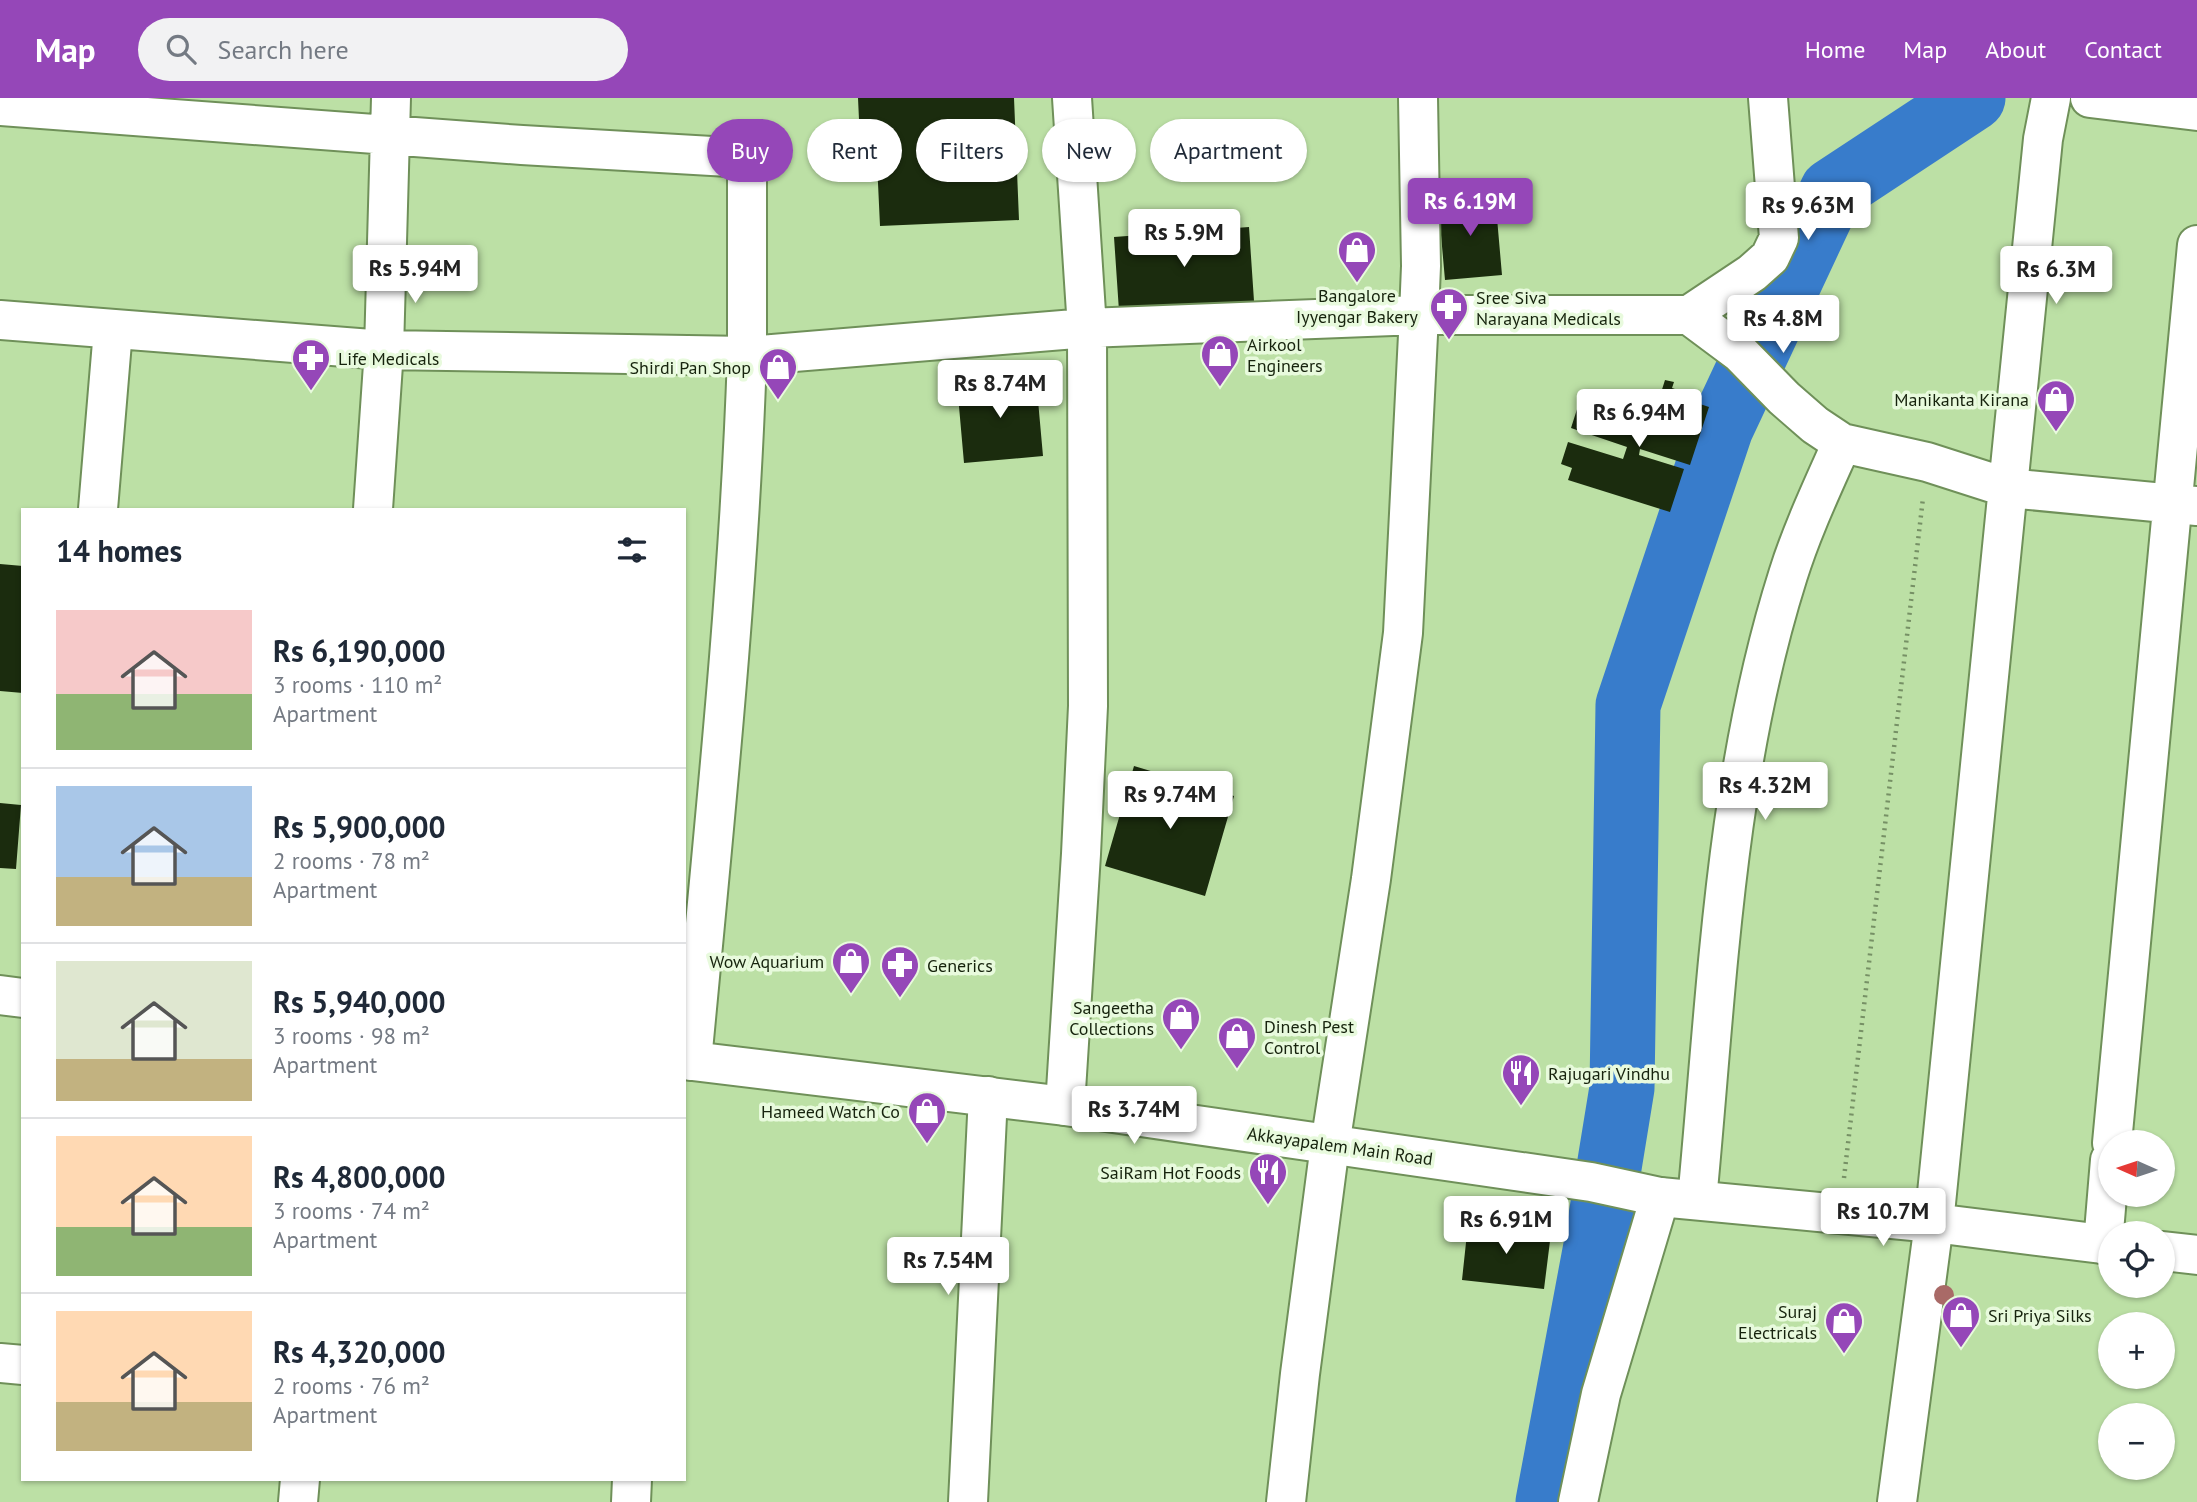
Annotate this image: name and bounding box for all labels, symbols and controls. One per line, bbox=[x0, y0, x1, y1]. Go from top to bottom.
search box bbox=[138, 18, 628, 81]
text: Map bbox=[35, 28, 96, 71]
icon: search bbox=[162, 30, 200, 68]
text: Search here bbox=[218, 33, 349, 66]
text: Home bbox=[1805, 34, 1865, 65]
text: Map bbox=[1903, 34, 1947, 65]
text: About bbox=[1985, 34, 2046, 65]
text: Contact bbox=[2084, 34, 2162, 65]
chip: Buy bbox=[707, 119, 793, 182]
chip: Rent bbox=[807, 119, 902, 182]
chip: Filters bbox=[916, 119, 1028, 182]
chip: New bbox=[1042, 119, 1136, 182]
chip: Apartment bbox=[1150, 119, 1307, 182]
pin: Rs 6.19M bbox=[1398, 178, 1542, 238]
pin: Rs 9.63M bbox=[1736, 183, 1880, 242]
text: Rs 6.19M bbox=[1424, 186, 1516, 215]
text: Rs 9.63M bbox=[1762, 190, 1854, 219]
pin: Rs 5.9M bbox=[1119, 209, 1249, 269]
text: Rs 5.9M bbox=[1144, 217, 1224, 246]
shop icon: Bangalore Iyyengar Bakery bbox=[1336, 229, 1378, 284]
pin: Rs 5.94M bbox=[343, 246, 487, 305]
pin: Rs 6.3M bbox=[1991, 246, 2121, 306]
text: Rs 5.94M bbox=[369, 253, 461, 282]
text: Rs 6.3M bbox=[2016, 254, 2096, 283]
place label: Bangalore Iyyengar Bakery bbox=[1296, 284, 1419, 328]
pharmacy icon: Sree Siva Narayana Medicals bbox=[1428, 286, 1470, 341]
place label: Sree Siva Narayana Medicals bbox=[1476, 286, 1621, 330]
pin: Rs 4.8M bbox=[1718, 296, 1848, 355]
text: Rs 4.8M bbox=[1743, 303, 1823, 332]
shop icon: Airkool Engineers bbox=[1199, 333, 1241, 388]
place label: Airkool Engineers bbox=[1247, 333, 1323, 377]
pharmacy icon: Life Medicals bbox=[290, 337, 332, 392]
shop icon: Shirdi Pan Shop bbox=[757, 346, 799, 401]
place label: Life Medicals bbox=[338, 347, 439, 370]
place label: Shirdi Pan Shop bbox=[630, 356, 751, 379]
pin: Rs 8.74M bbox=[928, 360, 1072, 420]
text: Rs 8.74M bbox=[954, 368, 1046, 397]
shop icon: Manikanta Kirana bbox=[2035, 378, 2077, 433]
place label: Manikanta Kirana bbox=[1894, 388, 2029, 411]
pin: Rs 6.94M bbox=[1567, 390, 1711, 449]
text: Rs 6.94M bbox=[1593, 397, 1685, 426]
text: 14 homes bbox=[56, 531, 182, 570]
icon: filters bbox=[613, 531, 651, 569]
text: Rs 6,190,000 bbox=[273, 631, 446, 670]
icon: home bbox=[112, 638, 196, 722]
text: 3 rooms · 110 m² bbox=[273, 670, 442, 699]
text: Apartment bbox=[273, 699, 377, 728]
pin: Rs 4.32M bbox=[1693, 762, 1837, 822]
text: Rs 4.32M bbox=[1719, 770, 1811, 799]
pin: Rs 9.74M bbox=[1098, 772, 1242, 831]
text: Rs 9.74M bbox=[1124, 779, 1216, 808]
text: Rs 5,900,000 bbox=[273, 807, 446, 846]
icon: home bbox=[112, 814, 196, 898]
text: 2 rooms · 78 m² bbox=[273, 846, 430, 875]
text: Apartment bbox=[273, 875, 377, 904]
shop icon: Wow Aquarium bbox=[830, 940, 872, 995]
pharmacy icon: Generics bbox=[879, 944, 921, 999]
place label: Wow Aquarium bbox=[710, 950, 824, 973]
place label: Generics bbox=[927, 954, 993, 977]
text: Rs 5,940,000 bbox=[273, 982, 446, 1021]
icon: home bbox=[112, 989, 196, 1073]
place label: Sangeetha Collections bbox=[1069, 996, 1154, 1040]
shop icon: Sangeetha Collections bbox=[1160, 996, 1202, 1051]
shop icon: Dinesh Pest Control bbox=[1216, 1015, 1258, 1070]
place label: Dinesh Pest Control bbox=[1264, 1015, 1354, 1059]
text: 3 rooms · 98 m² bbox=[273, 1021, 430, 1050]
text: Apartment bbox=[273, 1050, 377, 1079]
restaurant icon: Rajugari Vindhu bbox=[1500, 1052, 1542, 1107]
place label: Rajugari Vindhu bbox=[1548, 1062, 1670, 1085]
pin: Rs 3.74M bbox=[1062, 1086, 1206, 1146]
shop icon: Hameed Watch Co bbox=[906, 1090, 948, 1145]
text: Rs 3.74M bbox=[1088, 1094, 1180, 1123]
place label: Hameed Watch Co bbox=[761, 1100, 900, 1123]
street label: Akkayapalem Main Road bbox=[1246, 1122, 1434, 1170]
north arrow bbox=[2098, 1130, 2175, 1208]
map controls bbox=[2098, 1130, 2175, 1480]
restaurant icon: SaiRam Hot Foods bbox=[1247, 1151, 1289, 1206]
text: Rs 4,800,000 bbox=[273, 1157, 446, 1196]
place label: SaiRam Hot Foods bbox=[1100, 1161, 1241, 1184]
icon: home bbox=[112, 1164, 196, 1248]
pin: Rs 10.7M bbox=[1811, 1188, 1955, 1248]
text: 3 rooms · 74 m² bbox=[273, 1196, 430, 1225]
pin: Rs 6.91M bbox=[1434, 1196, 1578, 1256]
text: Rs 10.7M bbox=[1837, 1196, 1929, 1225]
text: Rs 6.91M bbox=[1460, 1204, 1552, 1233]
button: locate bbox=[2098, 1221, 2175, 1298]
text: Apartment bbox=[273, 1225, 377, 1254]
pin: Rs 7.54M bbox=[876, 1238, 1020, 1297]
text: Rs 7.54M bbox=[903, 1245, 993, 1274]
shop icon: Sri Priya Silks bbox=[1940, 1294, 1982, 1349]
place label: Suraj Electricals bbox=[1738, 1300, 1817, 1344]
shop icon: Suraj Electricals bbox=[1823, 1300, 1865, 1355]
place label: Sri Priya Silks bbox=[1988, 1304, 2092, 1327]
button: + bbox=[2098, 1312, 2175, 1389]
text: Rs 4,320,000 bbox=[273, 1332, 446, 1371]
icon: home bbox=[112, 1339, 196, 1423]
text: 2 rooms · 76 m² bbox=[273, 1371, 430, 1400]
text: Apartment bbox=[273, 1400, 377, 1429]
button: − bbox=[2098, 1403, 2175, 1480]

